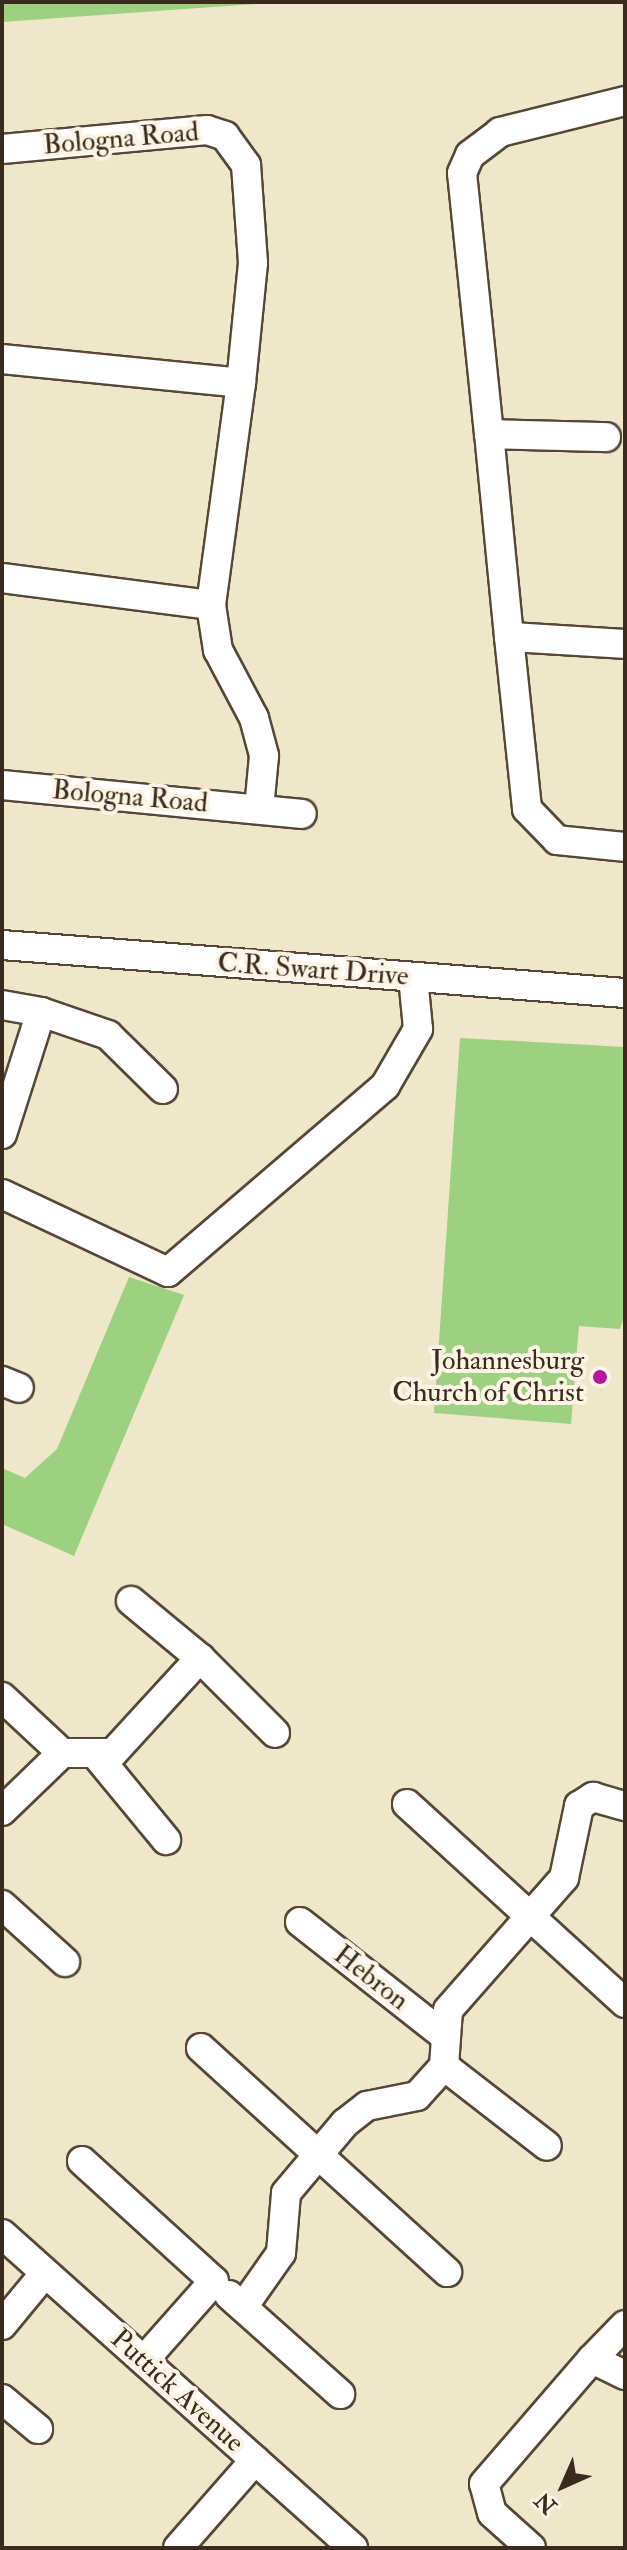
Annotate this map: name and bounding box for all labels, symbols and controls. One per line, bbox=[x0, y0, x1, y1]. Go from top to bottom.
street label: Bologna Road bbox=[42, 115, 200, 163]
street label: Bologna Road bbox=[51, 773, 209, 821]
street label: C.R. Swart Drive bbox=[216, 947, 410, 993]
place label: Johannesburg Church of Christ bbox=[392, 1344, 584, 1410]
marker: Johannesburg Church of Christ bbox=[591, 1368, 609, 1386]
street label: Hebron bbox=[327, 1938, 415, 2018]
street label: Puttick Avenue bbox=[103, 2322, 251, 2460]
north arrow bbox=[523, 2446, 603, 2526]
text: N bbox=[529, 2486, 563, 2520]

